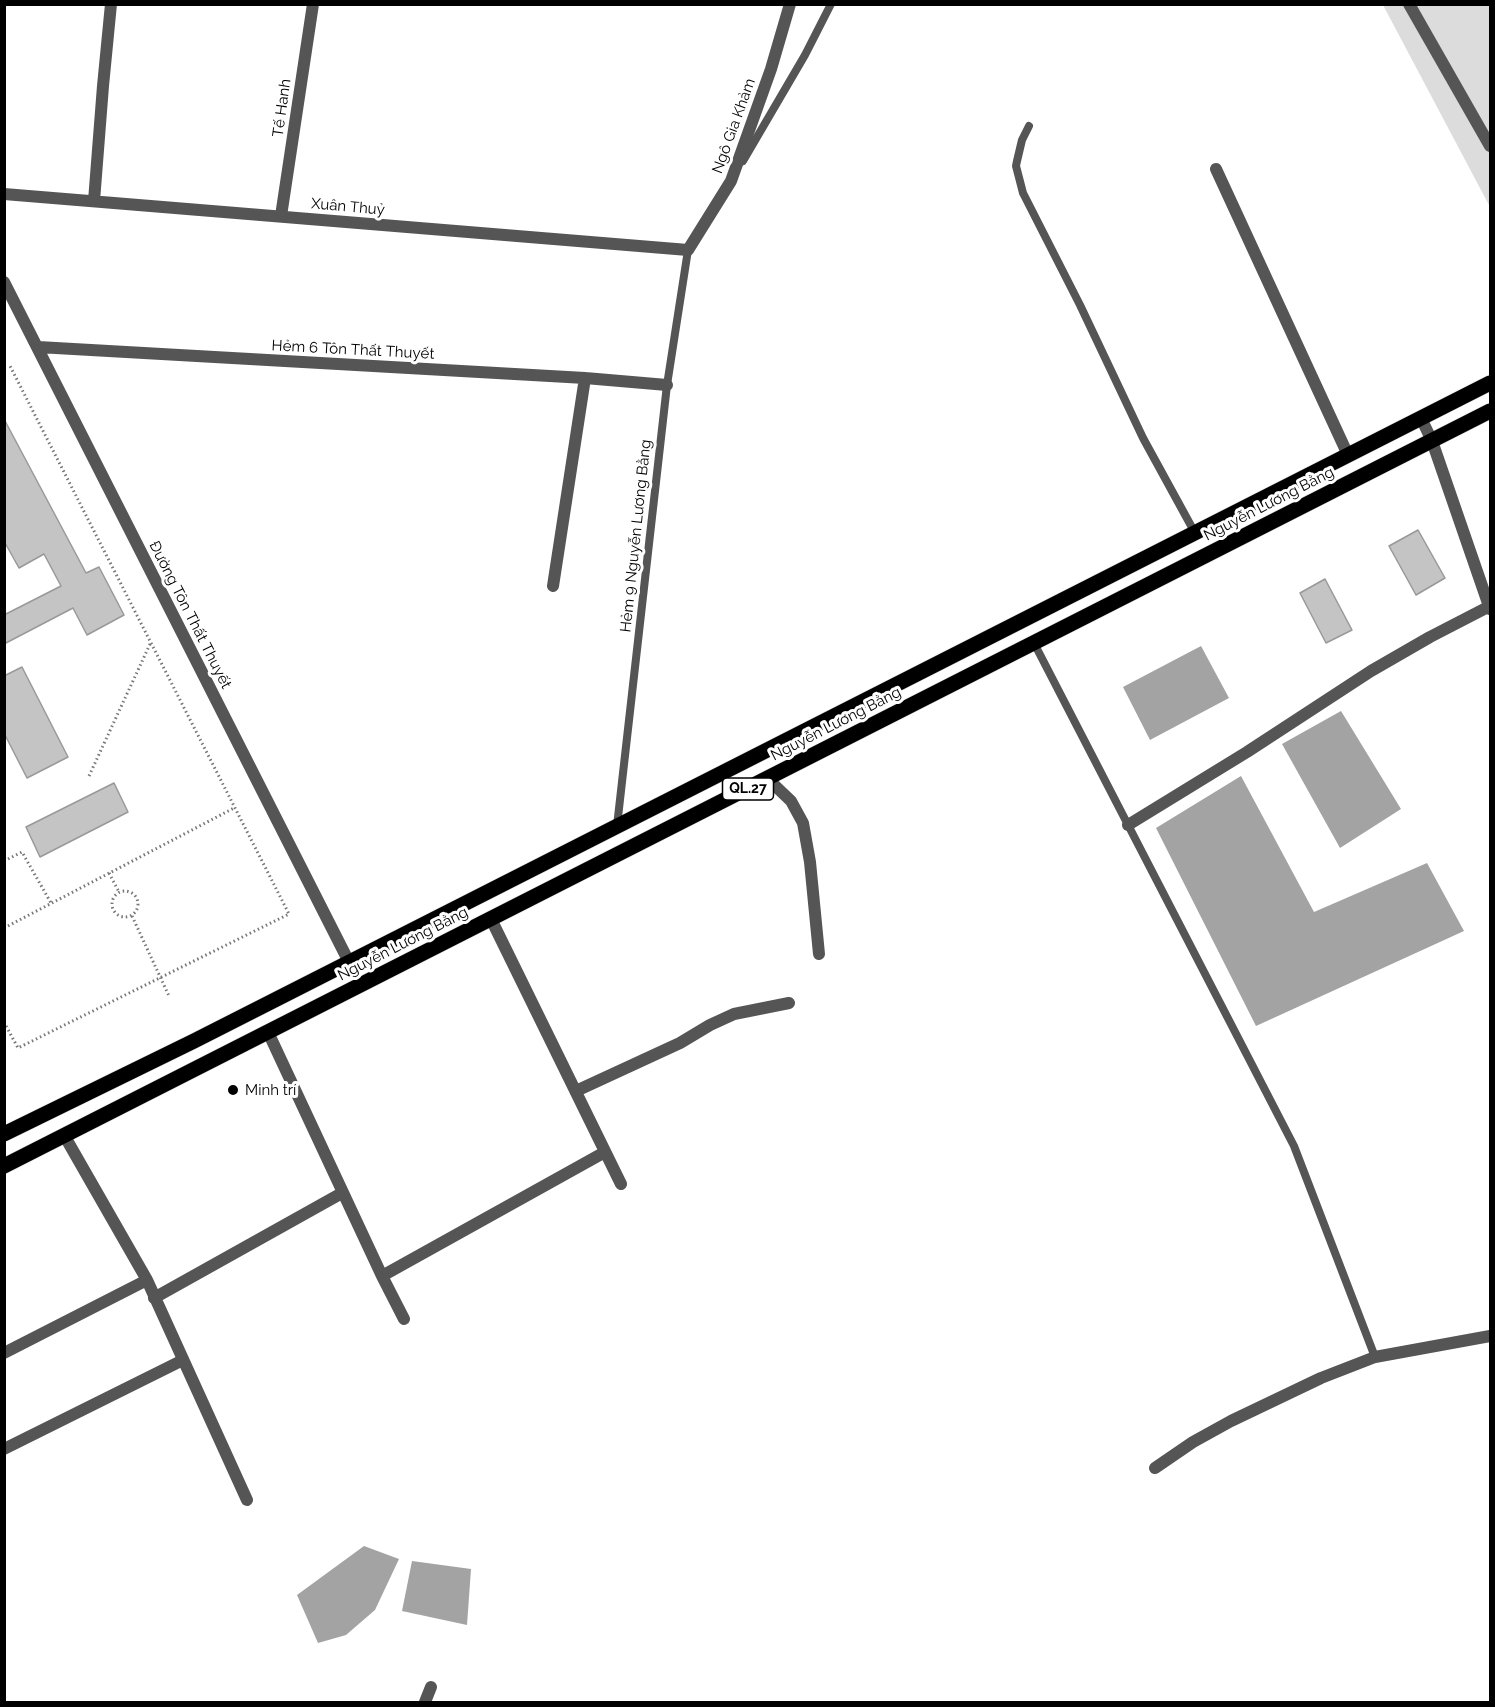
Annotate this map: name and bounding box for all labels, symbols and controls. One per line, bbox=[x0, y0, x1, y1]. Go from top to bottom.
street label: Ngô Gia Khảm bbox=[708, 76, 760, 176]
street label: Tế Hanh bbox=[269, 78, 295, 138]
street label: Xuân Thuỷ bbox=[310, 195, 386, 219]
street label: Hẻm 6 Tôn Thất Thuyết bbox=[271, 337, 435, 363]
street label: Hẻm 9 Nguyễn Lương Bằng bbox=[617, 439, 655, 633]
street label: Nguyễn Lương Bằng bbox=[1201, 463, 1337, 545]
street label: Đường Tôn Thất Thuyết bbox=[145, 538, 235, 692]
street label: Nguyễn Lương Bằng bbox=[768, 683, 904, 765]
road number: QL.27 bbox=[722, 778, 774, 800]
street label: Nguyễn Lương Bằng bbox=[335, 903, 471, 985]
place label: Minh trí bbox=[245, 1081, 296, 1099]
marker: Minh trí bbox=[226, 1083, 240, 1097]

